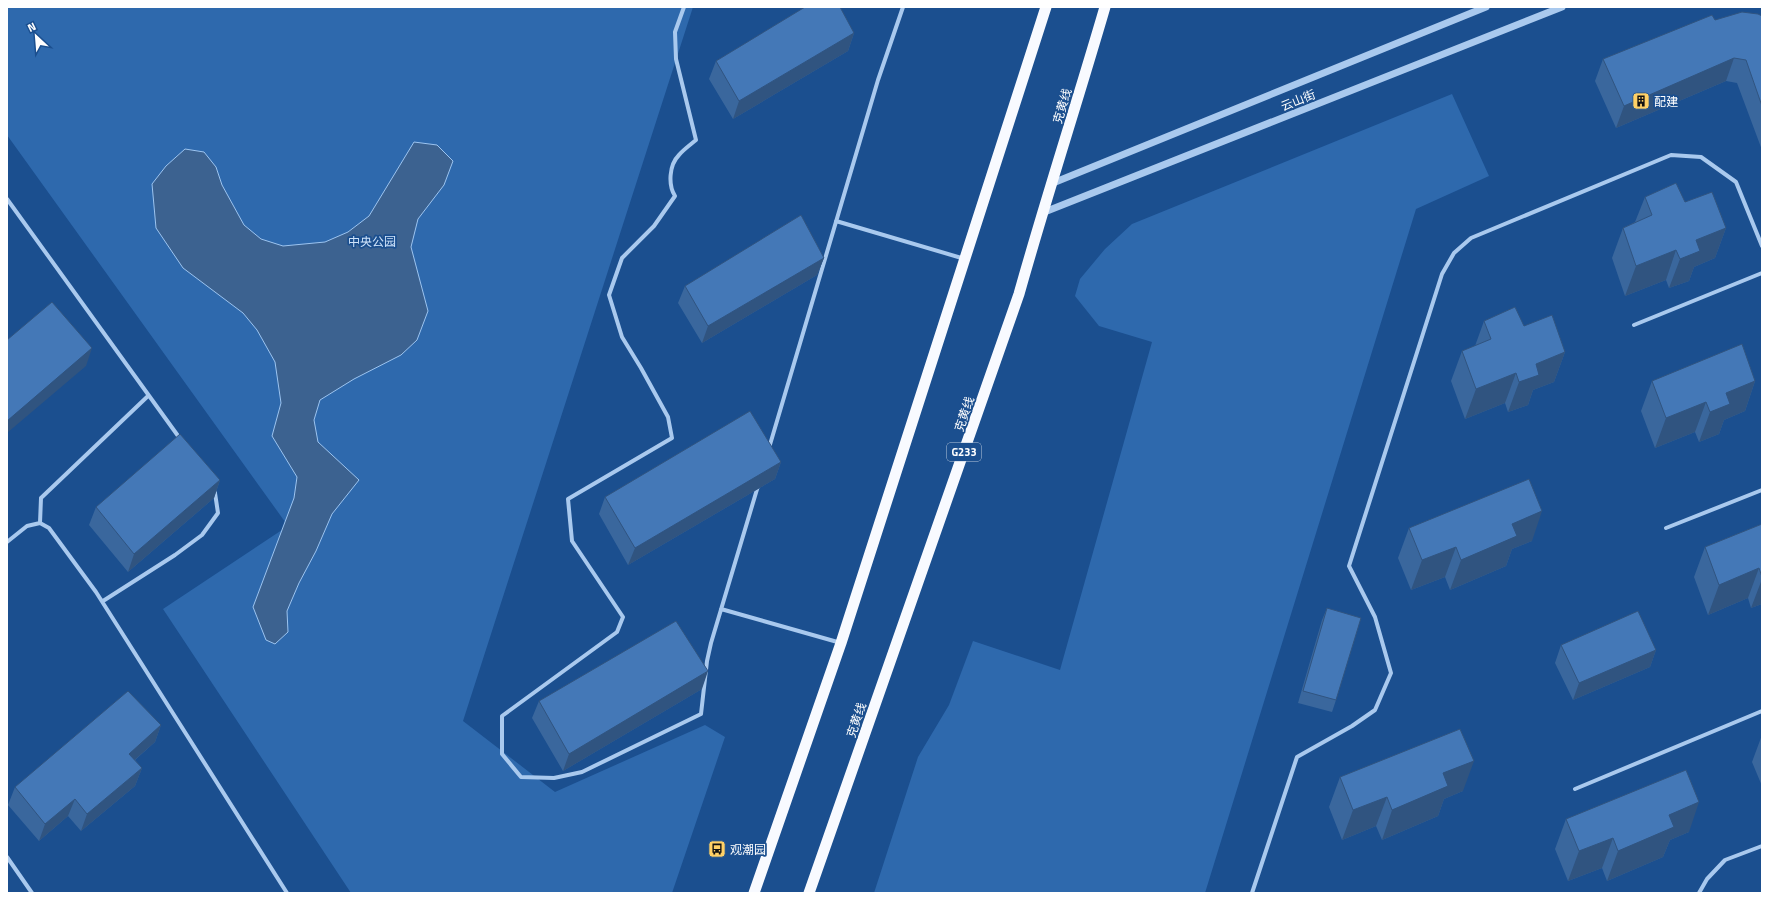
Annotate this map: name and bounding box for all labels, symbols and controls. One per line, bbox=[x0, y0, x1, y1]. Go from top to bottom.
north arrow bbox=[16, 16, 56, 56]
text: N bbox=[25, 18, 39, 36]
street label: 云山街 bbox=[1278, 84, 1318, 116]
street label: 克黄线 bbox=[1048, 86, 1076, 126]
building icon: 配建 bbox=[1631, 91, 1651, 111]
place label: 配建 bbox=[1654, 92, 1678, 111]
park label: 中央公园 bbox=[348, 232, 396, 251]
street label: 克黄线 bbox=[949, 394, 979, 434]
road number: G233 bbox=[947, 443, 981, 461]
street label: 克黄线 bbox=[841, 700, 871, 740]
bus stop icon: 观潮园 bbox=[707, 839, 727, 859]
place label: 观潮园 bbox=[730, 840, 766, 859]

